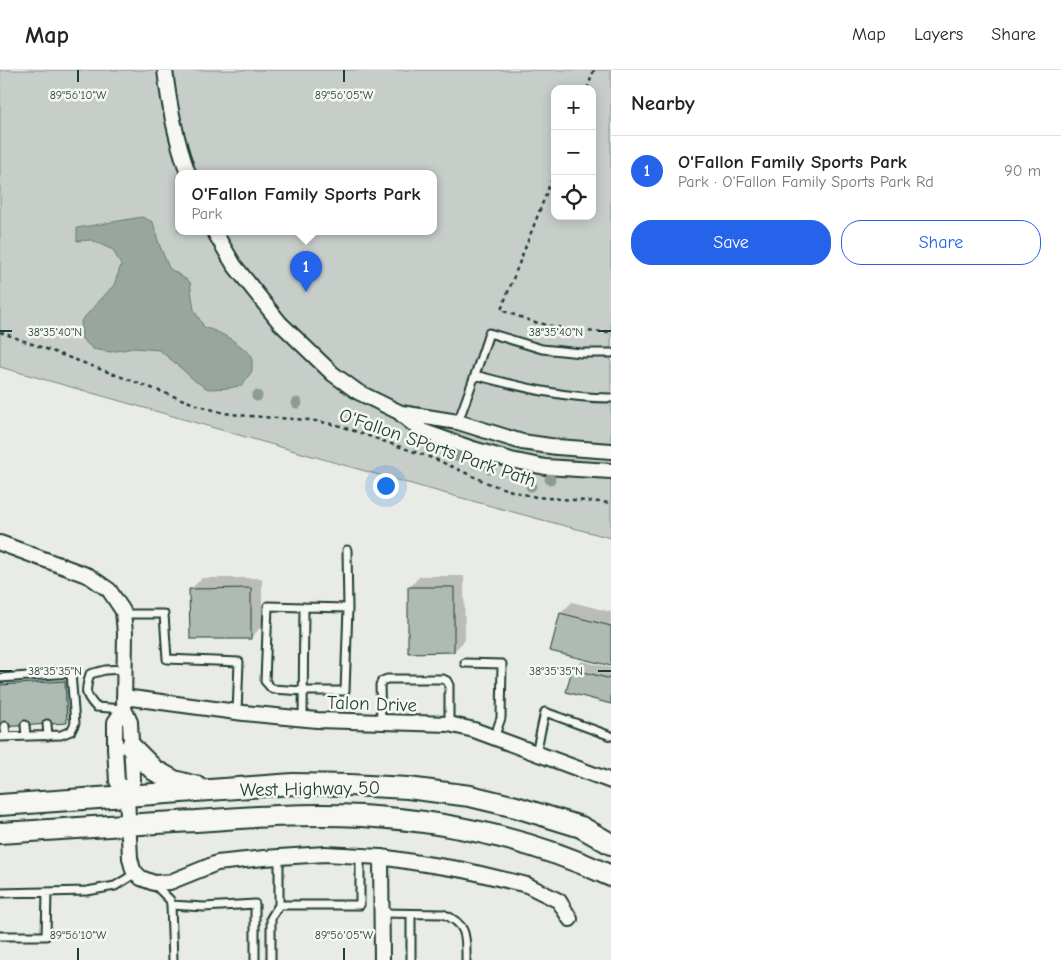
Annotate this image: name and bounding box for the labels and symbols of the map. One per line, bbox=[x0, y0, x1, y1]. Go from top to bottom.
text: 89°56'10"W bbox=[50, 88, 107, 102]
text: 89°56'05"W bbox=[315, 88, 374, 102]
pin: 1 bbox=[290, 251, 322, 292]
text: 38°35'40"N bbox=[28, 325, 82, 339]
text: 38°35'40"N bbox=[529, 325, 583, 339]
street label: O'Fallon SPorts Park Path bbox=[336, 404, 539, 492]
your location bbox=[373, 473, 399, 499]
text: 38°35'35"N bbox=[28, 664, 82, 678]
text: 38°35'35"N bbox=[529, 664, 583, 678]
street label: Talon Drive bbox=[327, 691, 417, 717]
street label: West Highway 50 bbox=[240, 777, 380, 801]
text: 89°56'10"W bbox=[50, 928, 107, 942]
text: 89°56'05"W bbox=[315, 928, 374, 942]

